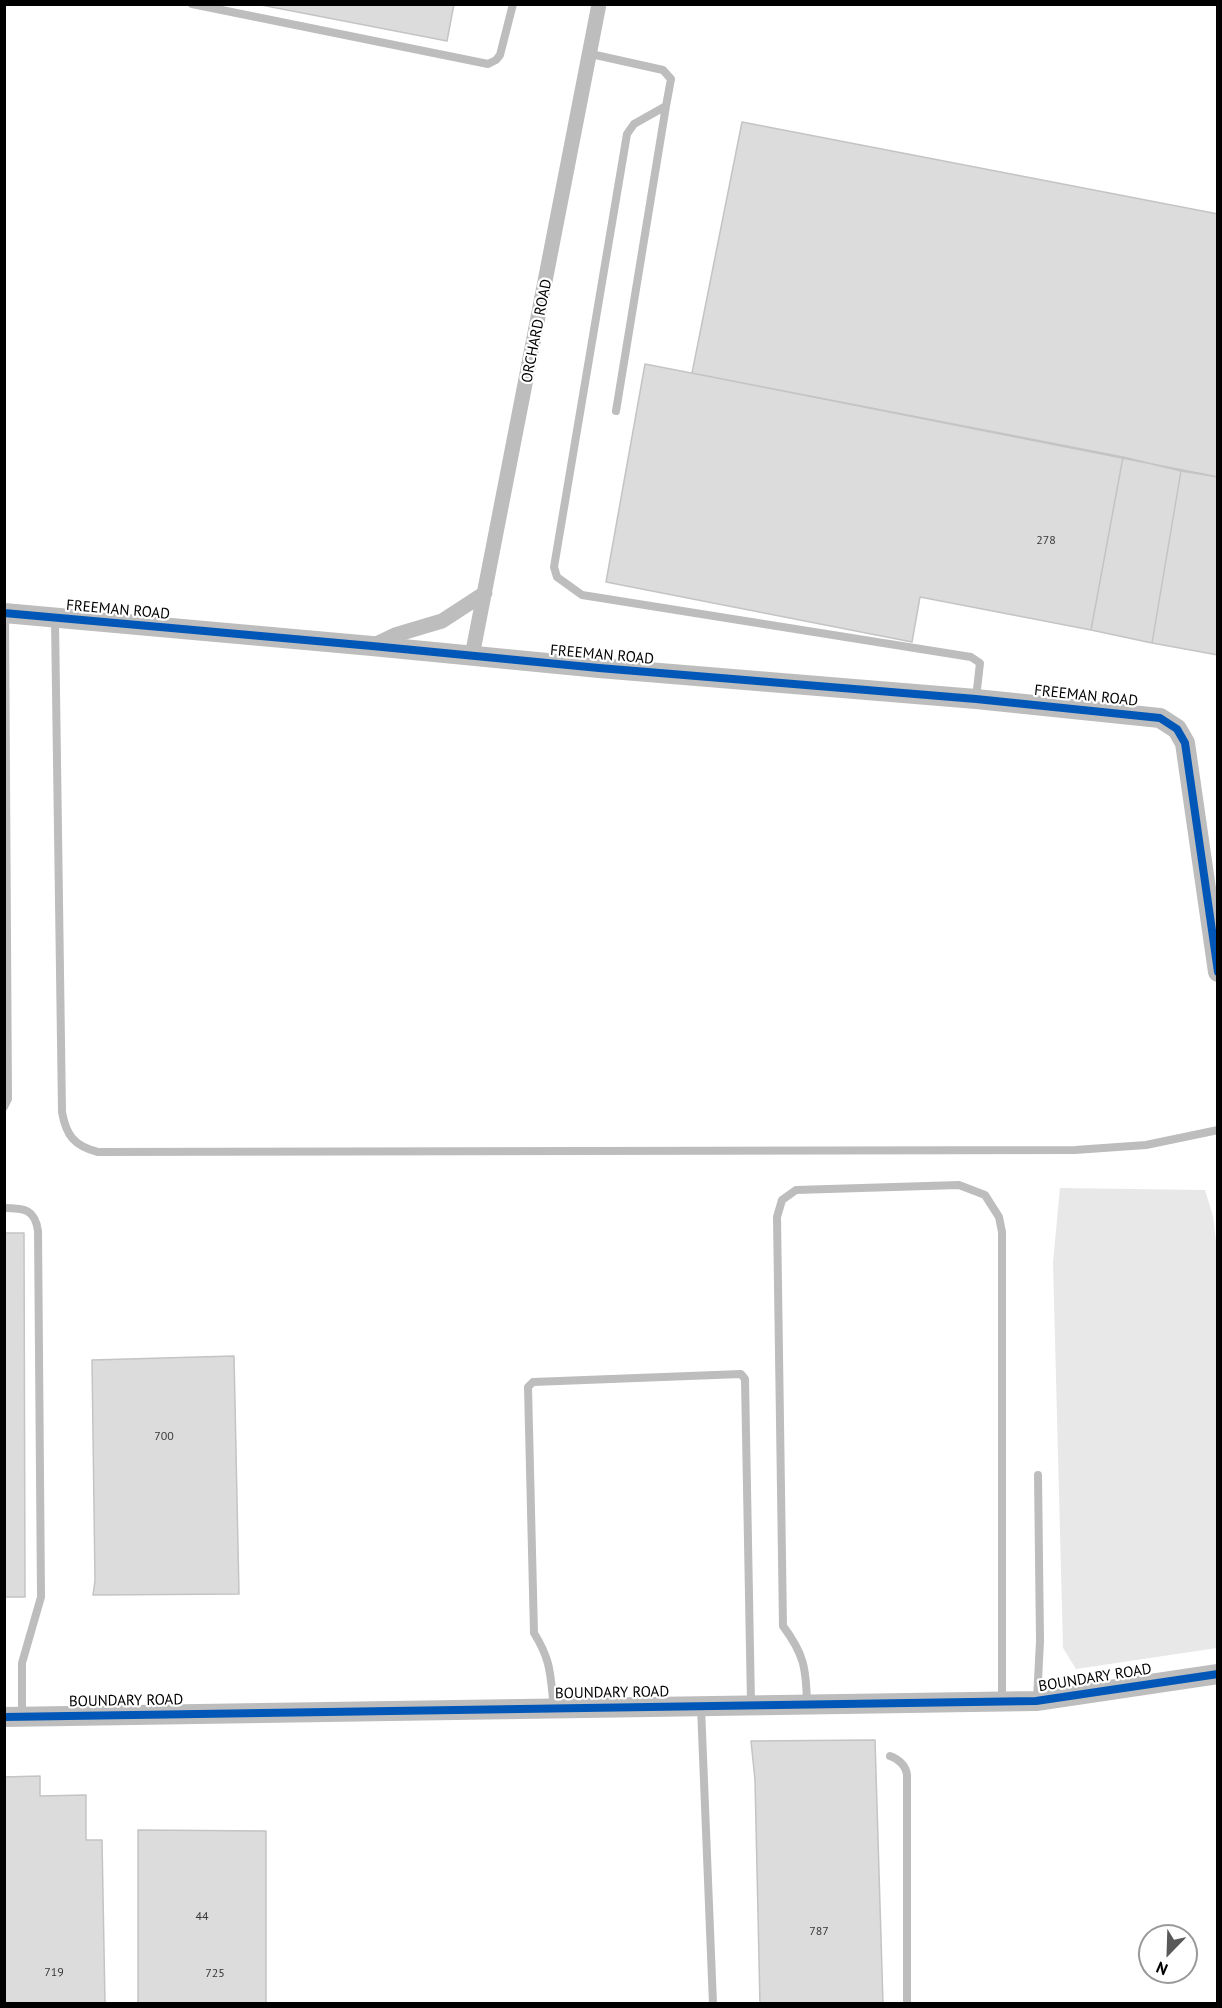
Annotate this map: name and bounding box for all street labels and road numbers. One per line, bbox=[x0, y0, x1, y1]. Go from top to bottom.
street label: ORCHARD ROAD bbox=[518, 278, 556, 384]
street label: FREEMAN ROAD bbox=[65, 596, 171, 624]
street label: FREEMAN ROAD bbox=[549, 641, 655, 669]
street label: FREEMAN ROAD bbox=[1033, 682, 1139, 710]
street label: BOUNDARY ROAD bbox=[1037, 1660, 1153, 1696]
street label: BOUNDARY ROAD bbox=[555, 1683, 669, 1703]
street label: BOUNDARY ROAD bbox=[69, 1691, 183, 1711]

